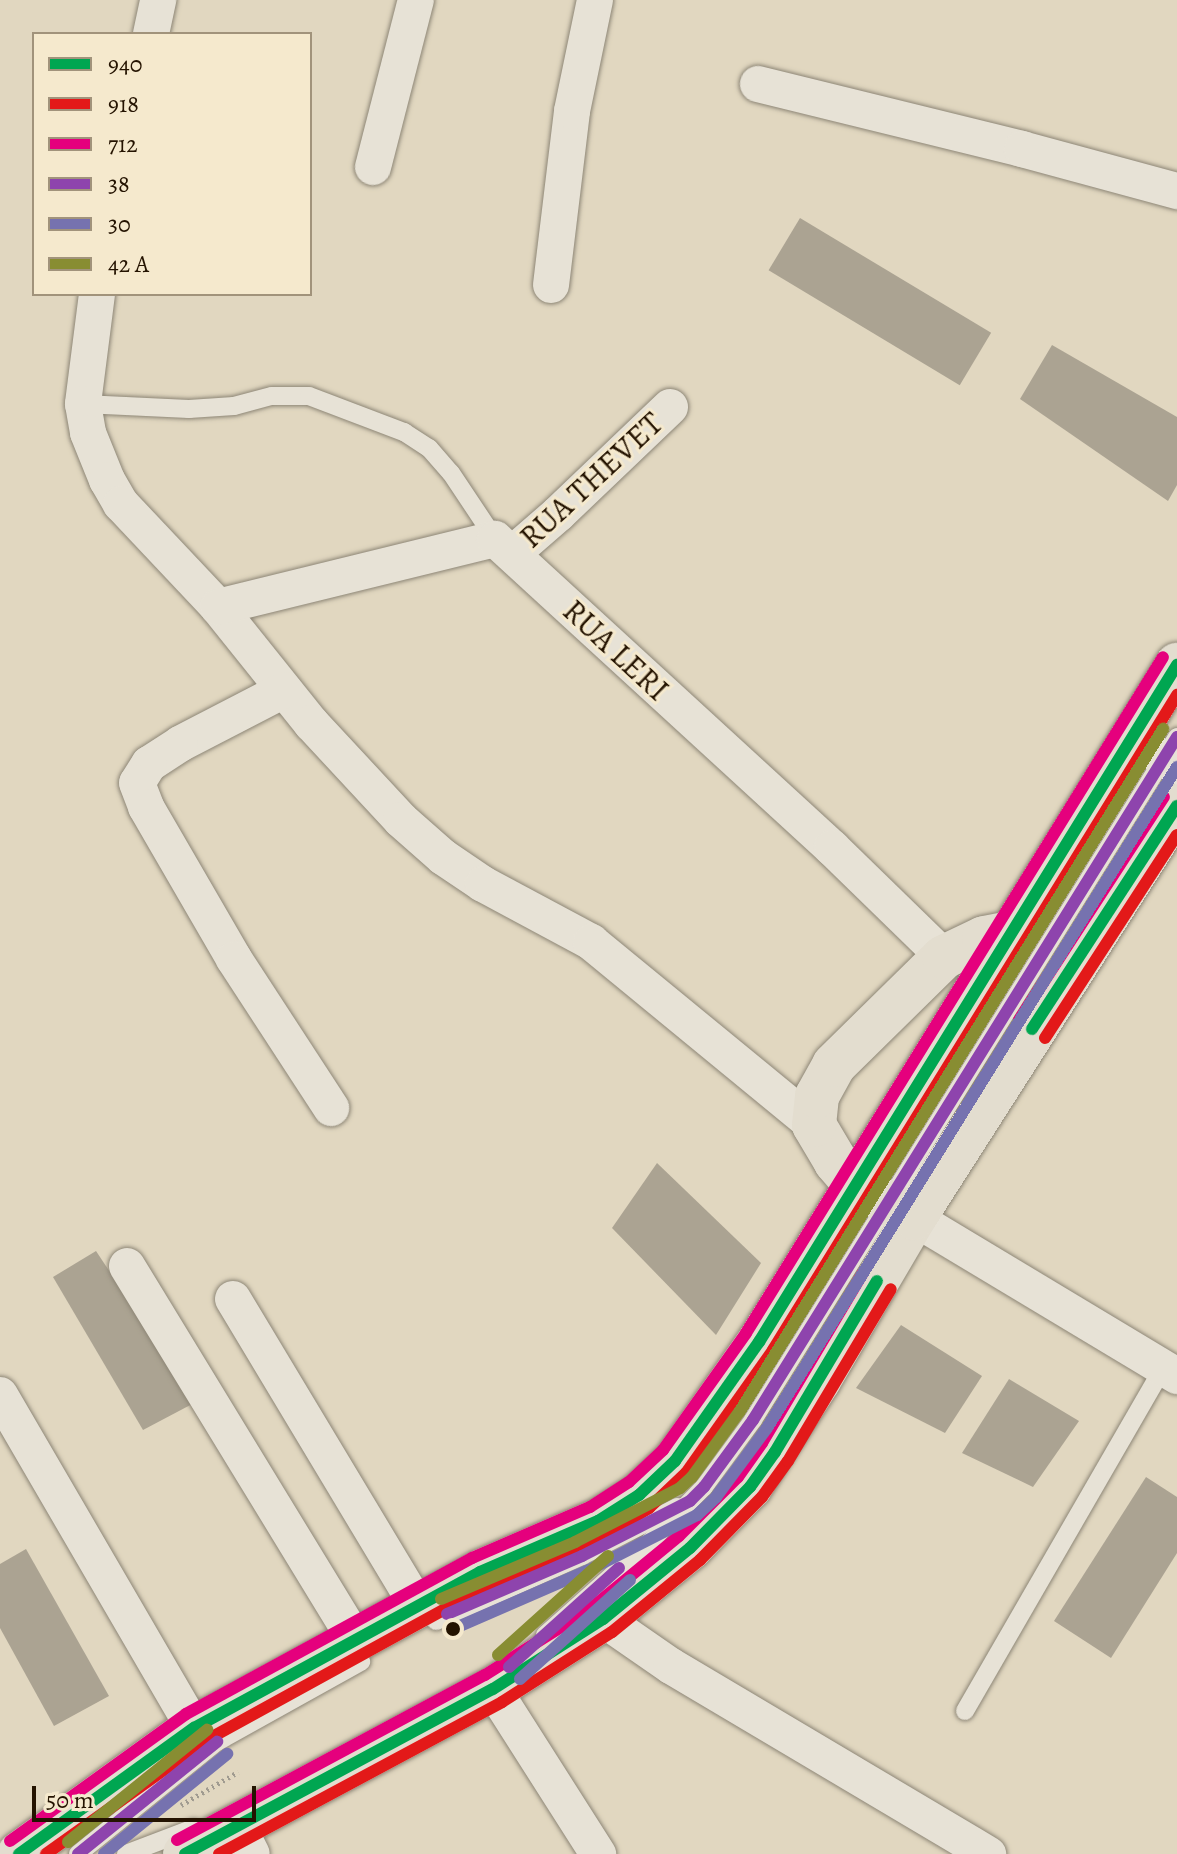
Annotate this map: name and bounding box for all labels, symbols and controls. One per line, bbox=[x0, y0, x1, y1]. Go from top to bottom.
legend bbox=[32, 32, 312, 296]
text: 940 bbox=[108, 48, 143, 80]
text: 918 bbox=[108, 88, 139, 120]
text: 712 bbox=[108, 128, 138, 160]
text: 38 bbox=[108, 168, 130, 200]
text: 30 bbox=[108, 208, 131, 240]
text: 42 A bbox=[108, 248, 149, 280]
street label: RUA THEVET bbox=[511, 404, 671, 556]
street label: RUA LERI bbox=[555, 591, 677, 709]
unlabelled marker bbox=[445, 1621, 461, 1637]
scale bar bbox=[36, 1770, 260, 1820]
text: 50 m bbox=[46, 1784, 94, 1816]

